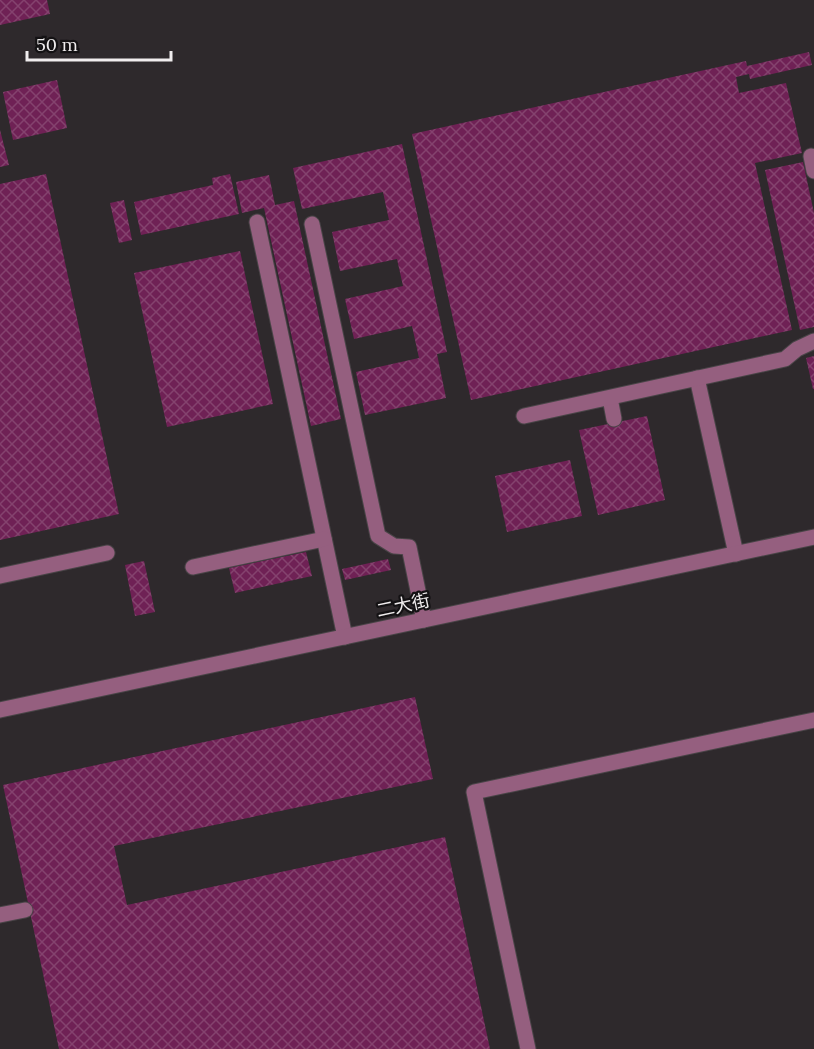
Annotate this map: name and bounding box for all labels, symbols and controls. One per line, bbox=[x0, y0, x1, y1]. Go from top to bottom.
scale bar bbox=[27, 24, 171, 62]
text: 50 m bbox=[36, 33, 78, 56]
street label: 二大街 bbox=[374, 588, 432, 622]

